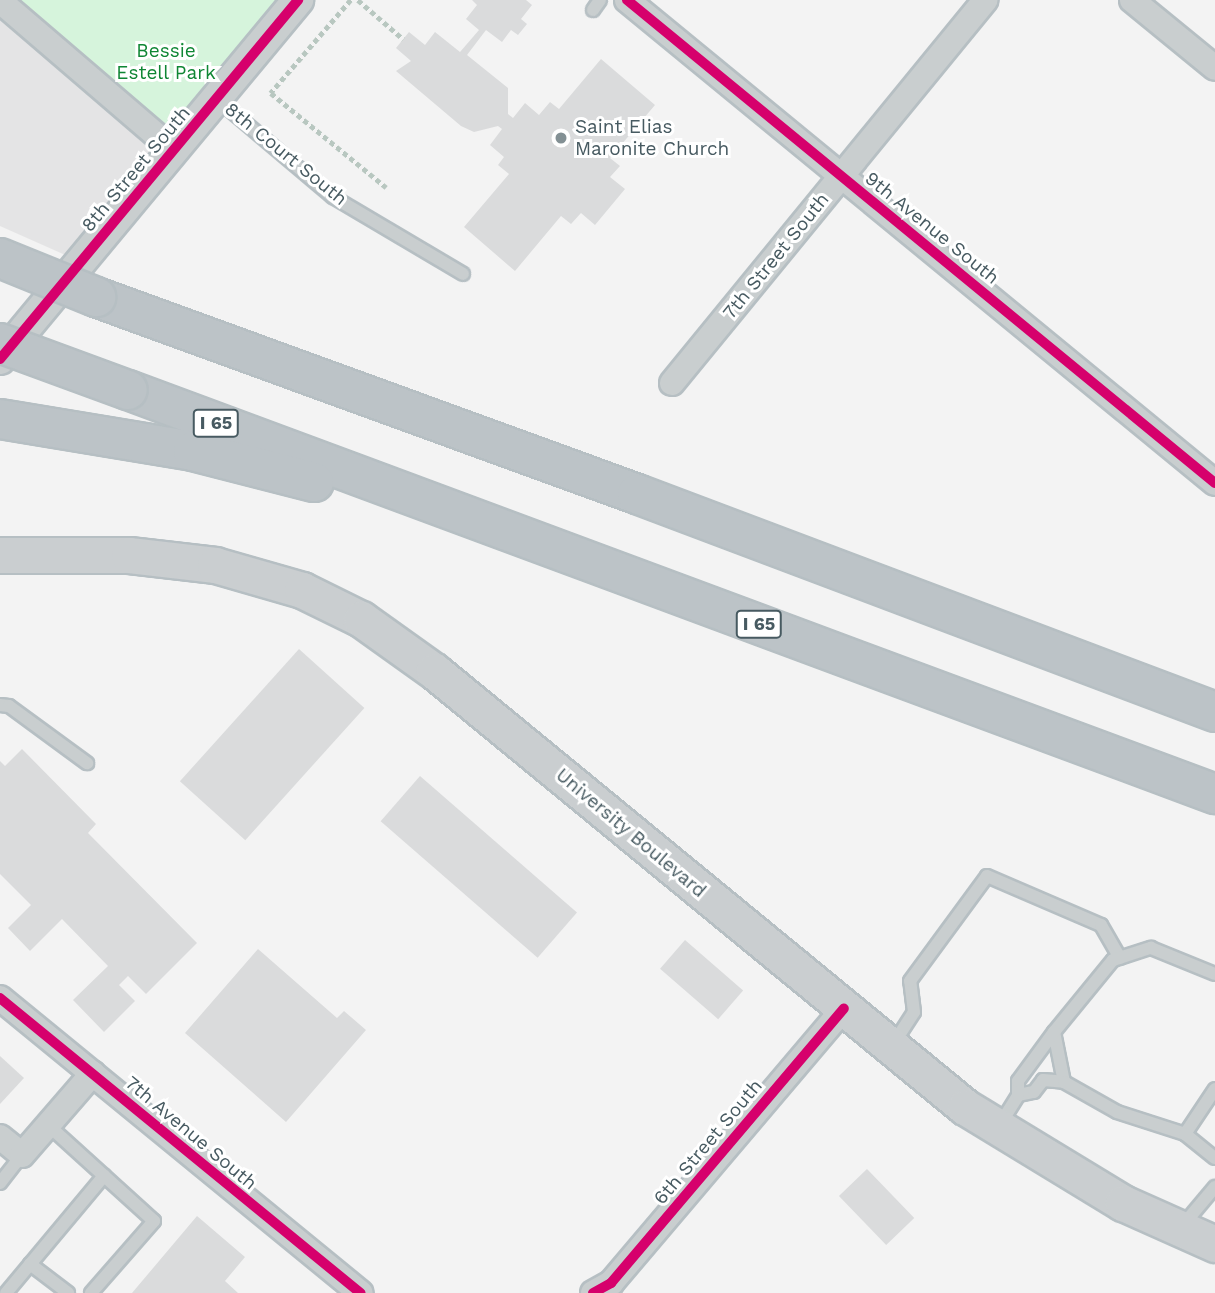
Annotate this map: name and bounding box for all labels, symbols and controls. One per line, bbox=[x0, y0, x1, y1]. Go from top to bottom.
park label: Bessie Estell Park bbox=[116, 40, 216, 84]
street label: 8th Court South bbox=[220, 98, 352, 210]
street label: 8th Street South bbox=[77, 102, 195, 236]
place label: Saint Elias Maronite Church bbox=[575, 116, 729, 160]
marker: Saint Elias Maronite Church bbox=[553, 130, 569, 146]
street label: 9th Avenue South bbox=[860, 167, 1004, 289]
street label: 7th Street South bbox=[718, 188, 834, 324]
road number: I 65 bbox=[192, 408, 241, 438]
road number: I 65 bbox=[734, 610, 784, 638]
street label: University Boulevard bbox=[551, 763, 711, 903]
street label: 7th Avenue South bbox=[120, 1071, 262, 1195]
street label: 6th Street South bbox=[649, 1075, 767, 1209]

